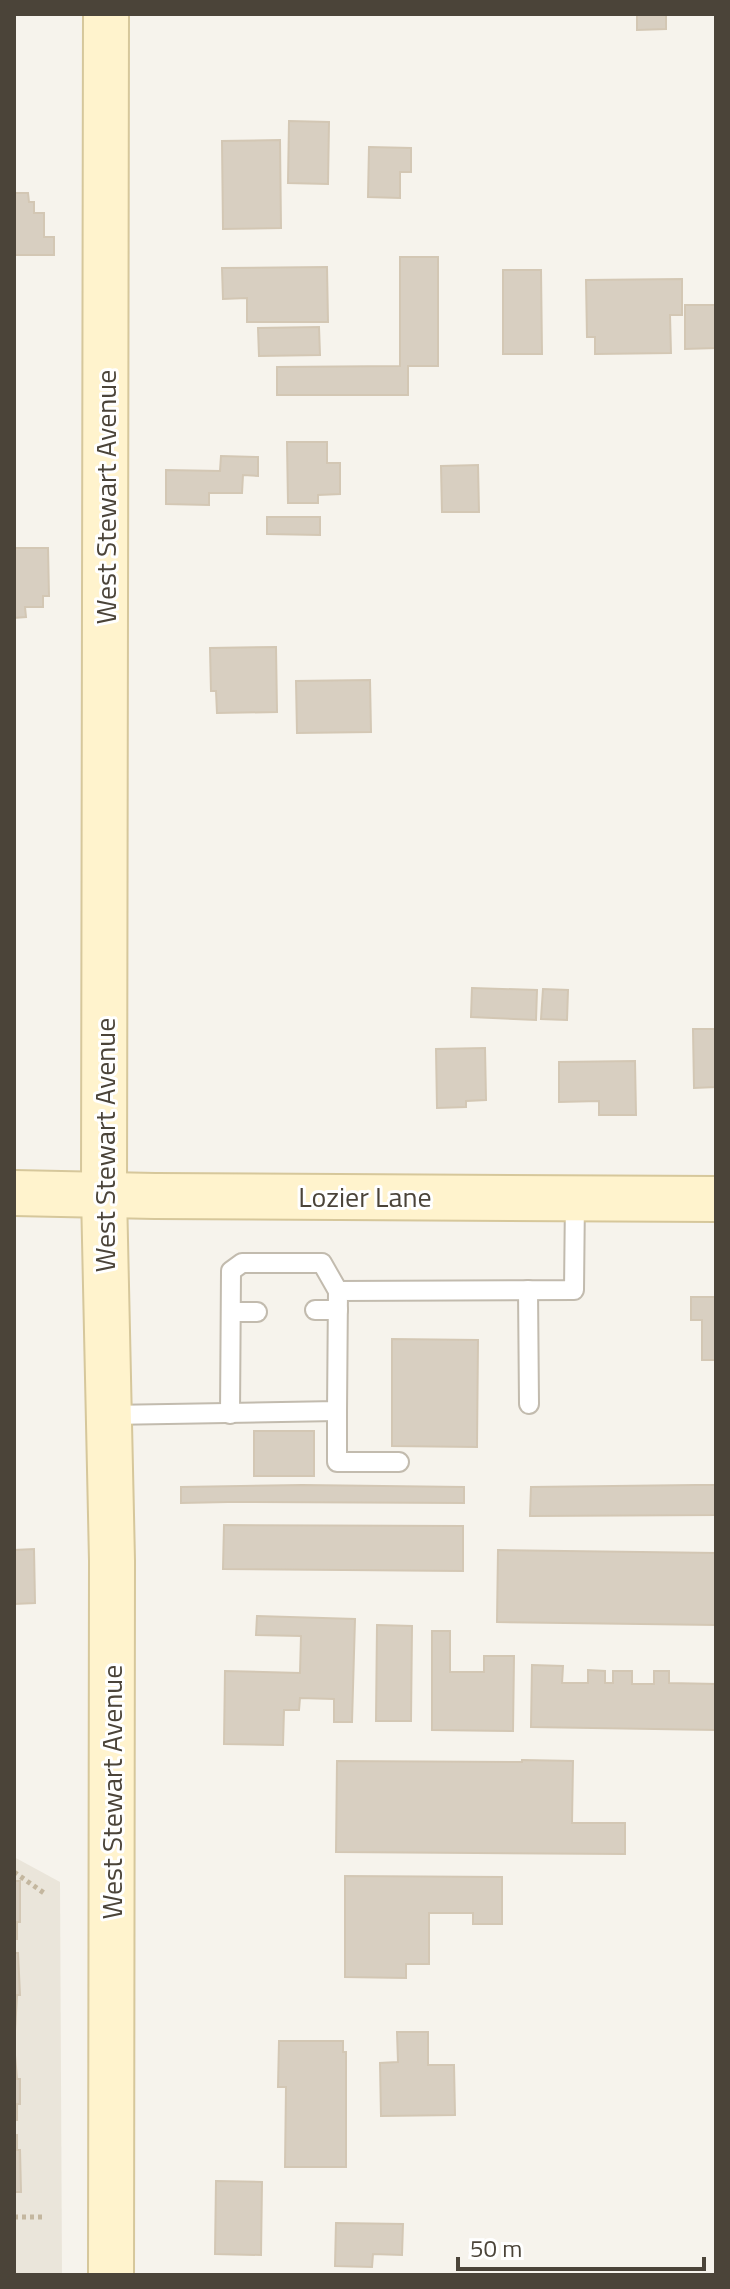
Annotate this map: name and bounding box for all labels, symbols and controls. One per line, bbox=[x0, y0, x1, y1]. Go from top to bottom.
street label: West Stewart Avenue bbox=[84, 370, 127, 624]
street label: West Stewart Avenue bbox=[83, 1018, 126, 1272]
street label: Lozier Lane bbox=[298, 1175, 432, 1218]
street label: West Stewart Avenue bbox=[90, 1665, 133, 1919]
scale bar bbox=[458, 2221, 704, 2271]
text: 50 m bbox=[470, 2230, 522, 2266]

